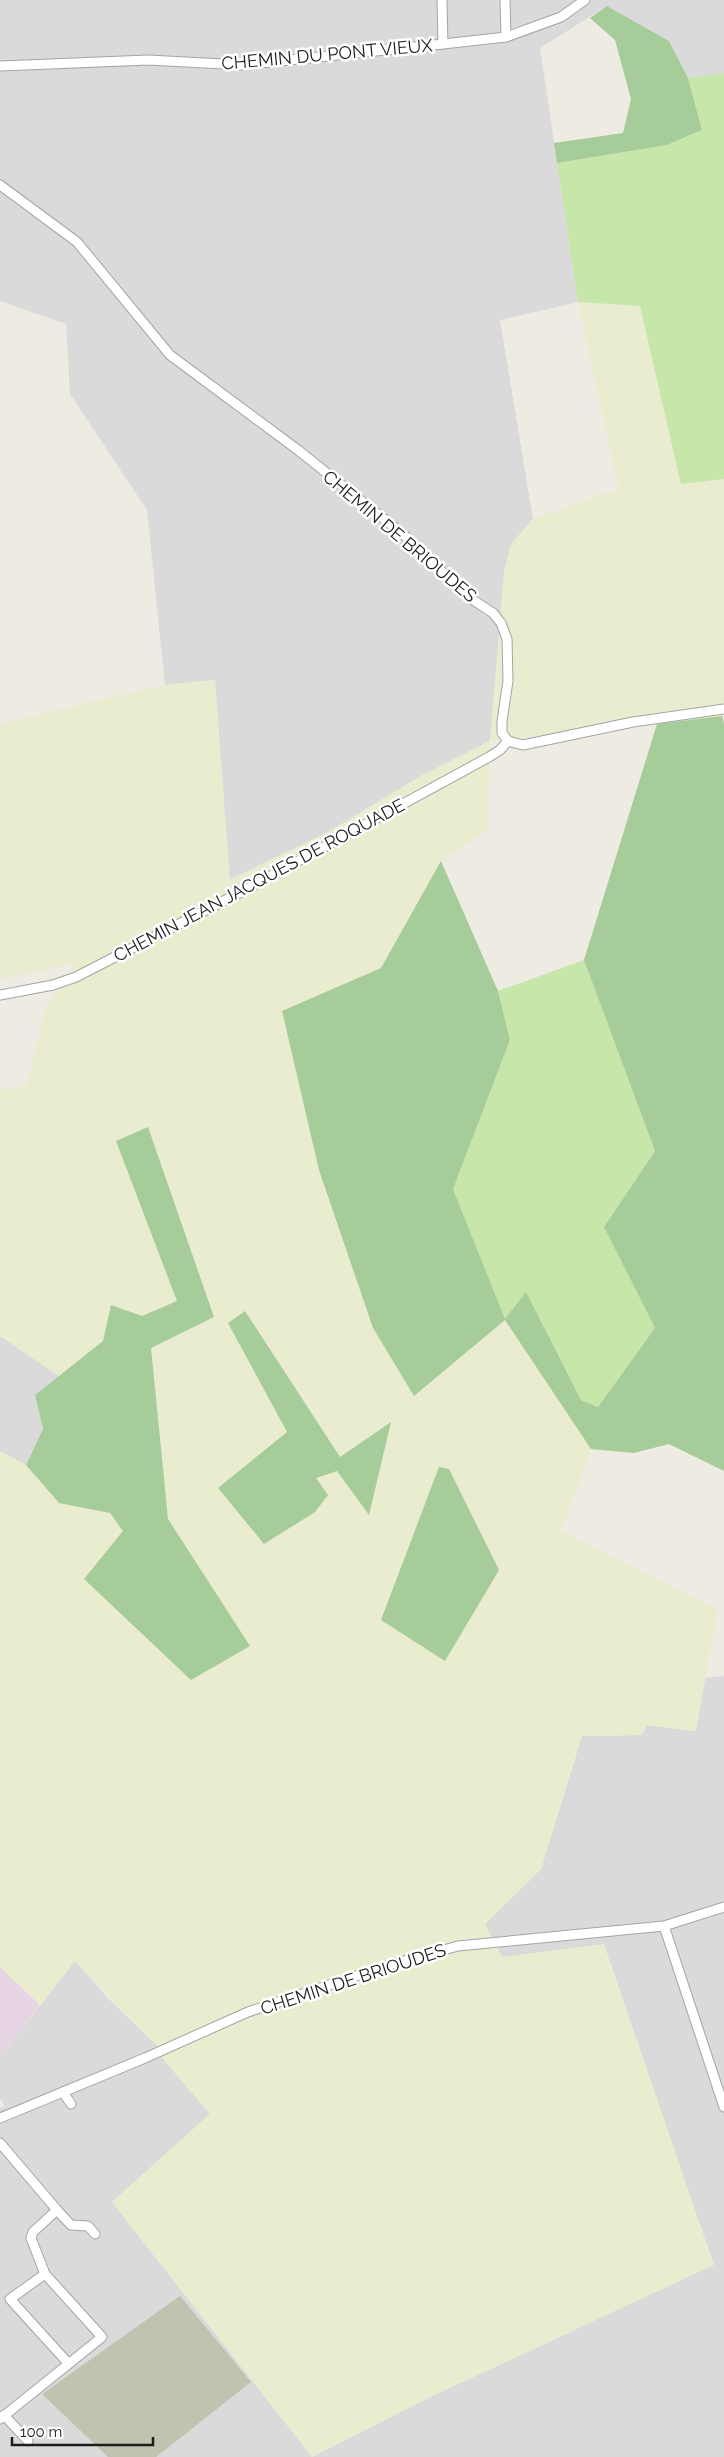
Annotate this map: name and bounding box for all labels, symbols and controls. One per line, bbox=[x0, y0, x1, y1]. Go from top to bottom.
street label: CHEMIN DU PONT VIEUX bbox=[220, 34, 434, 74]
street label: CHEMIN DE BRIOUDES bbox=[319, 466, 481, 606]
street label: CHEMIN JEAN JACQUES DE ROQUADE bbox=[110, 794, 408, 966]
street label: CHEMIN DE BRIOUDES bbox=[258, 1939, 448, 2019]
scale bar bbox=[12, 2414, 154, 2446]
text: 100 m bbox=[20, 2423, 62, 2441]

